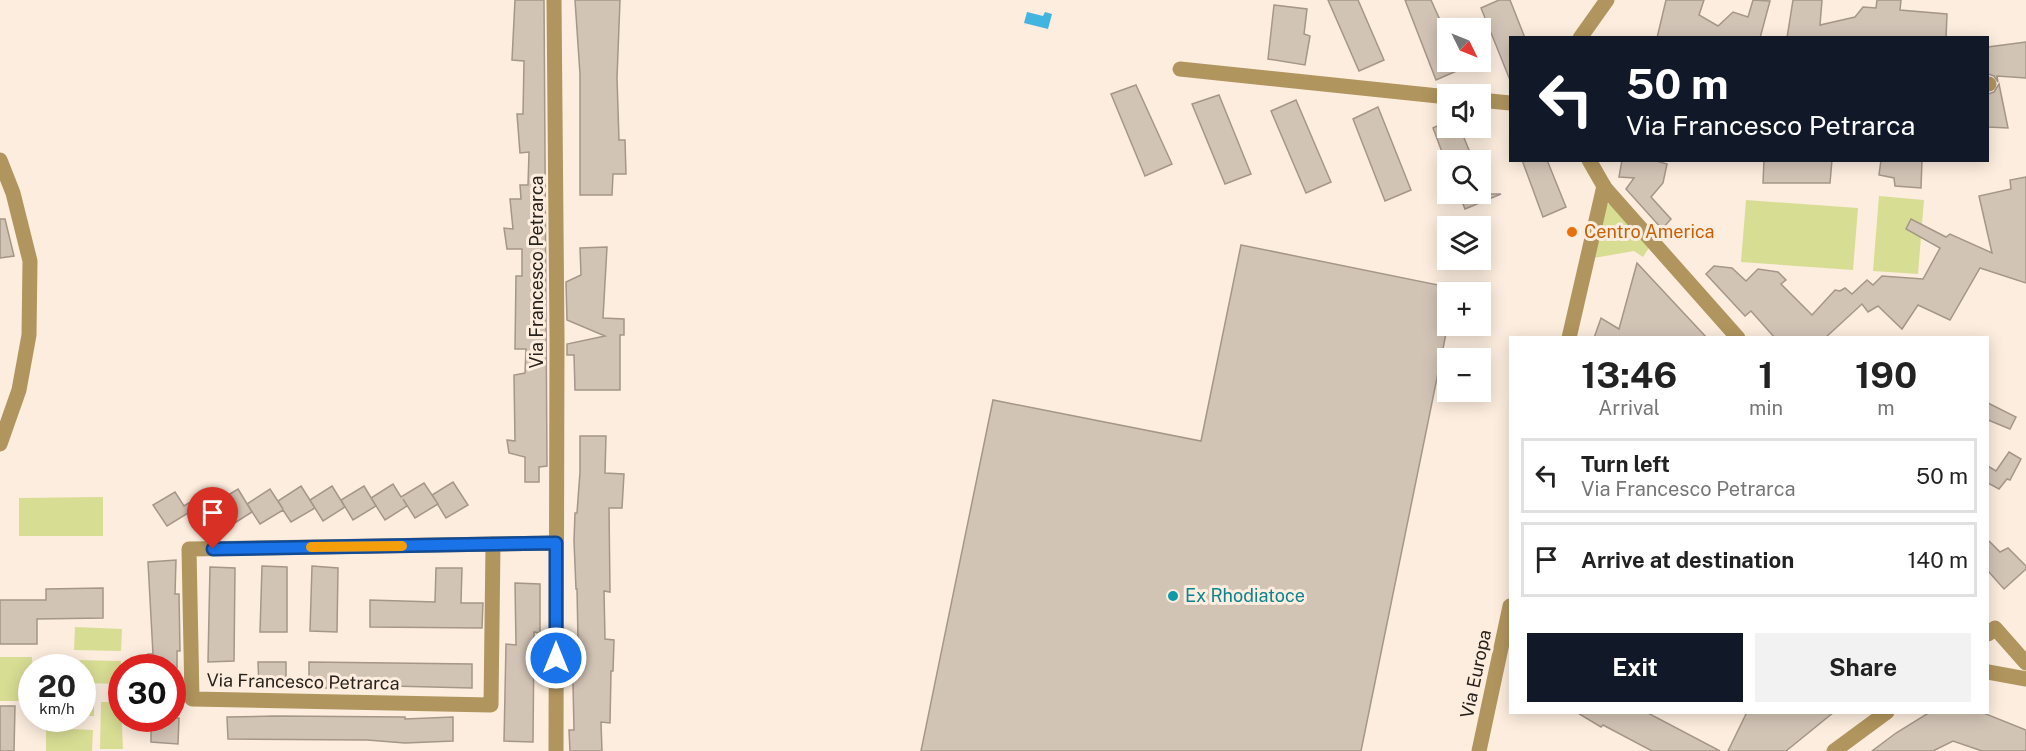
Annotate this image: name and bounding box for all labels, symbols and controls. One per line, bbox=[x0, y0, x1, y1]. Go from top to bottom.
north arrow bbox=[1437, 18, 1491, 72]
map controls bbox=[1437, 18, 1491, 402]
text: 50 m bbox=[1626, 59, 1729, 108]
icon: left bbox=[1527, 60, 1605, 138]
button: sound bbox=[1437, 84, 1491, 138]
text: Via Francesco Petrarca bbox=[1626, 109, 1916, 141]
button: search bbox=[1437, 150, 1491, 204]
street label: Via Francesco Petrarca bbox=[526, 175, 547, 369]
button: layers bbox=[1437, 216, 1491, 270]
place label: Centro America bbox=[1584, 221, 1715, 242]
marker: Centro America bbox=[1565, 225, 1579, 239]
button: + bbox=[1437, 282, 1491, 336]
button: − bbox=[1437, 348, 1491, 402]
text: 13:46 bbox=[1581, 354, 1677, 396]
text: 1 bbox=[1758, 354, 1774, 396]
text: 190 bbox=[1855, 354, 1917, 396]
text: Arrival bbox=[1598, 396, 1660, 420]
text: min bbox=[1749, 396, 1783, 420]
text: m bbox=[1877, 396, 1895, 420]
text: Turn left bbox=[1581, 451, 1670, 477]
icon: left bbox=[1530, 459, 1563, 492]
text: 50 m bbox=[1916, 463, 1968, 489]
text: Via Francesco Petrarca bbox=[1581, 477, 1795, 501]
pin bbox=[187, 487, 238, 549]
icon: arrive bbox=[196, 496, 229, 529]
icon: arrive bbox=[1530, 543, 1563, 576]
text: Arrive at destination bbox=[1581, 547, 1794, 573]
text: 140 m bbox=[1907, 547, 1968, 573]
place label: Ex Rhodiatoce bbox=[1185, 585, 1305, 606]
marker: Ex Rhodiatoce bbox=[1166, 589, 1180, 603]
position arrow bbox=[524, 626, 588, 690]
street label: Via Europa bbox=[1456, 628, 1495, 720]
button: Exit bbox=[1527, 633, 1743, 702]
button: Share bbox=[1755, 633, 1971, 702]
speed limit sign: 30 bbox=[108, 654, 186, 732]
text: 20 bbox=[38, 668, 76, 704]
street label: Via Francesco Petrarca bbox=[206, 669, 400, 694]
text: km/h bbox=[39, 700, 75, 717]

